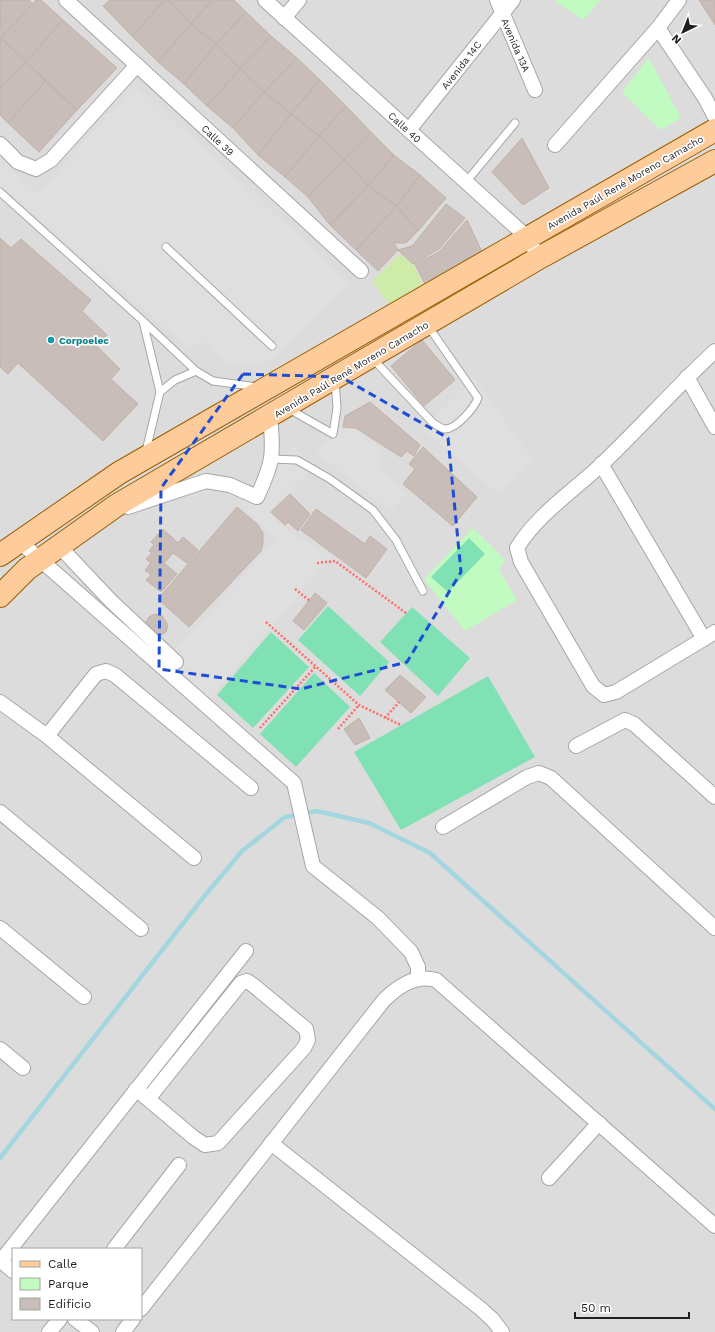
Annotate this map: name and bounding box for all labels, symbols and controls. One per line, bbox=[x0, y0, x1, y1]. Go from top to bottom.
north arrow bbox=[663, 12, 703, 52]
street label: Avenida 13A bbox=[499, 17, 532, 74]
text: N bbox=[669, 31, 684, 46]
street label: Avenida 14C bbox=[439, 39, 484, 91]
street label: Calle 40 bbox=[386, 110, 423, 145]
street label: Calle 39 bbox=[199, 123, 236, 158]
street label: Avenida Paúl René Moreno Camacho bbox=[545, 133, 705, 232]
street label: Avenida Paúl René Moreno Camacho bbox=[272, 319, 430, 420]
marker: Corpoelec bbox=[46, 335, 56, 345]
place label: Corpoelec bbox=[59, 335, 109, 346]
legend bbox=[12, 1248, 142, 1320]
text: Calle bbox=[48, 1257, 77, 1271]
text: Parque bbox=[48, 1277, 89, 1291]
scale bar bbox=[575, 1294, 689, 1320]
text: Edificio bbox=[48, 1297, 91, 1311]
text: 50 m bbox=[581, 1301, 611, 1315]

